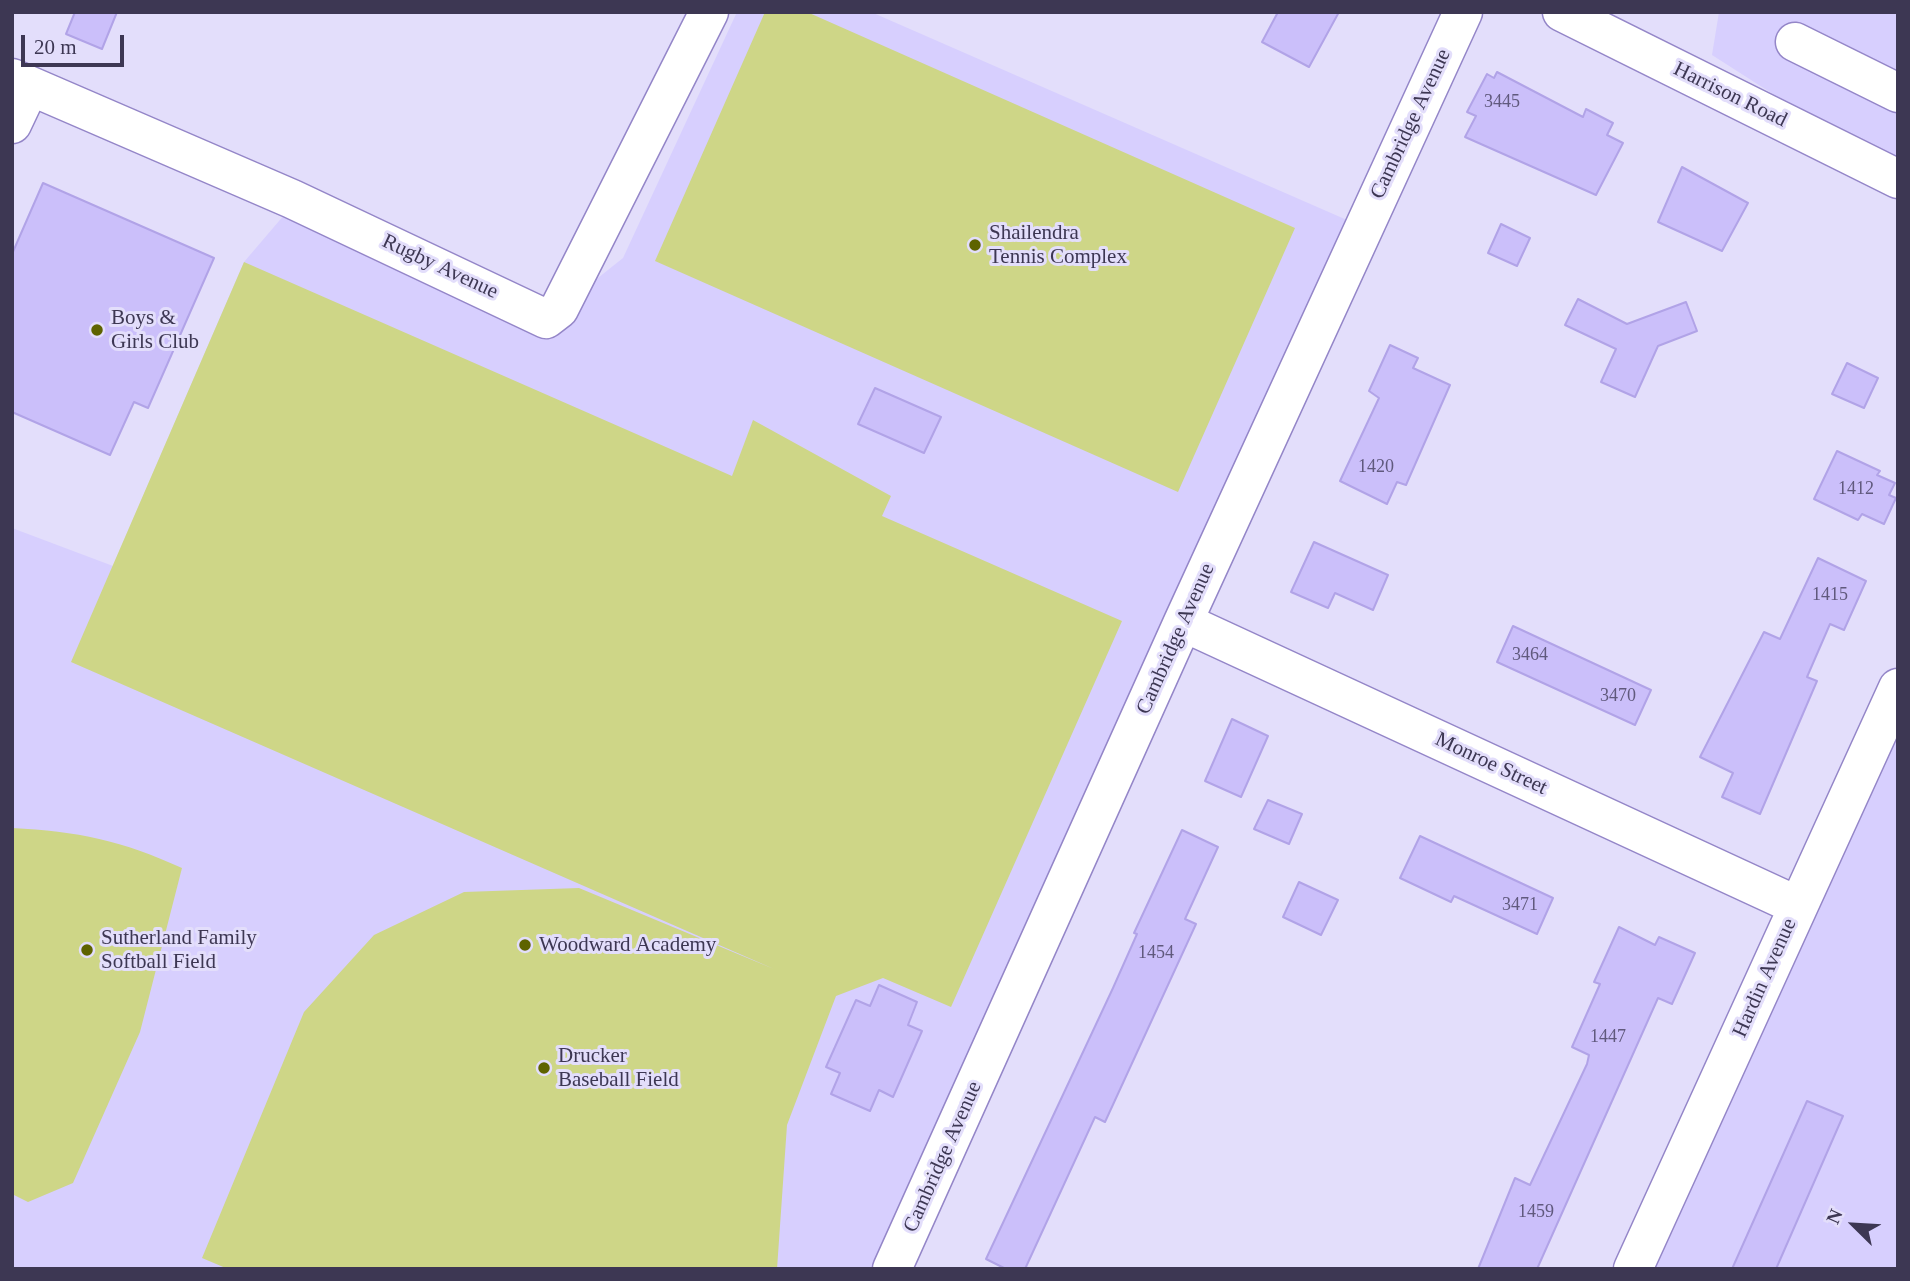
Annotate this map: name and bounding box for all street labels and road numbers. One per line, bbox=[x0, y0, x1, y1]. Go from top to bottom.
street label: Cambridge Avenue bbox=[1365, 45, 1457, 203]
street label: Harrison Road bbox=[1669, 57, 1791, 133]
street label: Rugby Avenue bbox=[378, 229, 502, 305]
street label: Cambridge Avenue bbox=[1131, 560, 1221, 718]
street label: Monroe Street bbox=[1431, 727, 1551, 801]
street label: Hardin Avenue bbox=[1728, 915, 1802, 1041]
street label: Cambridge Avenue bbox=[898, 1078, 988, 1236]

